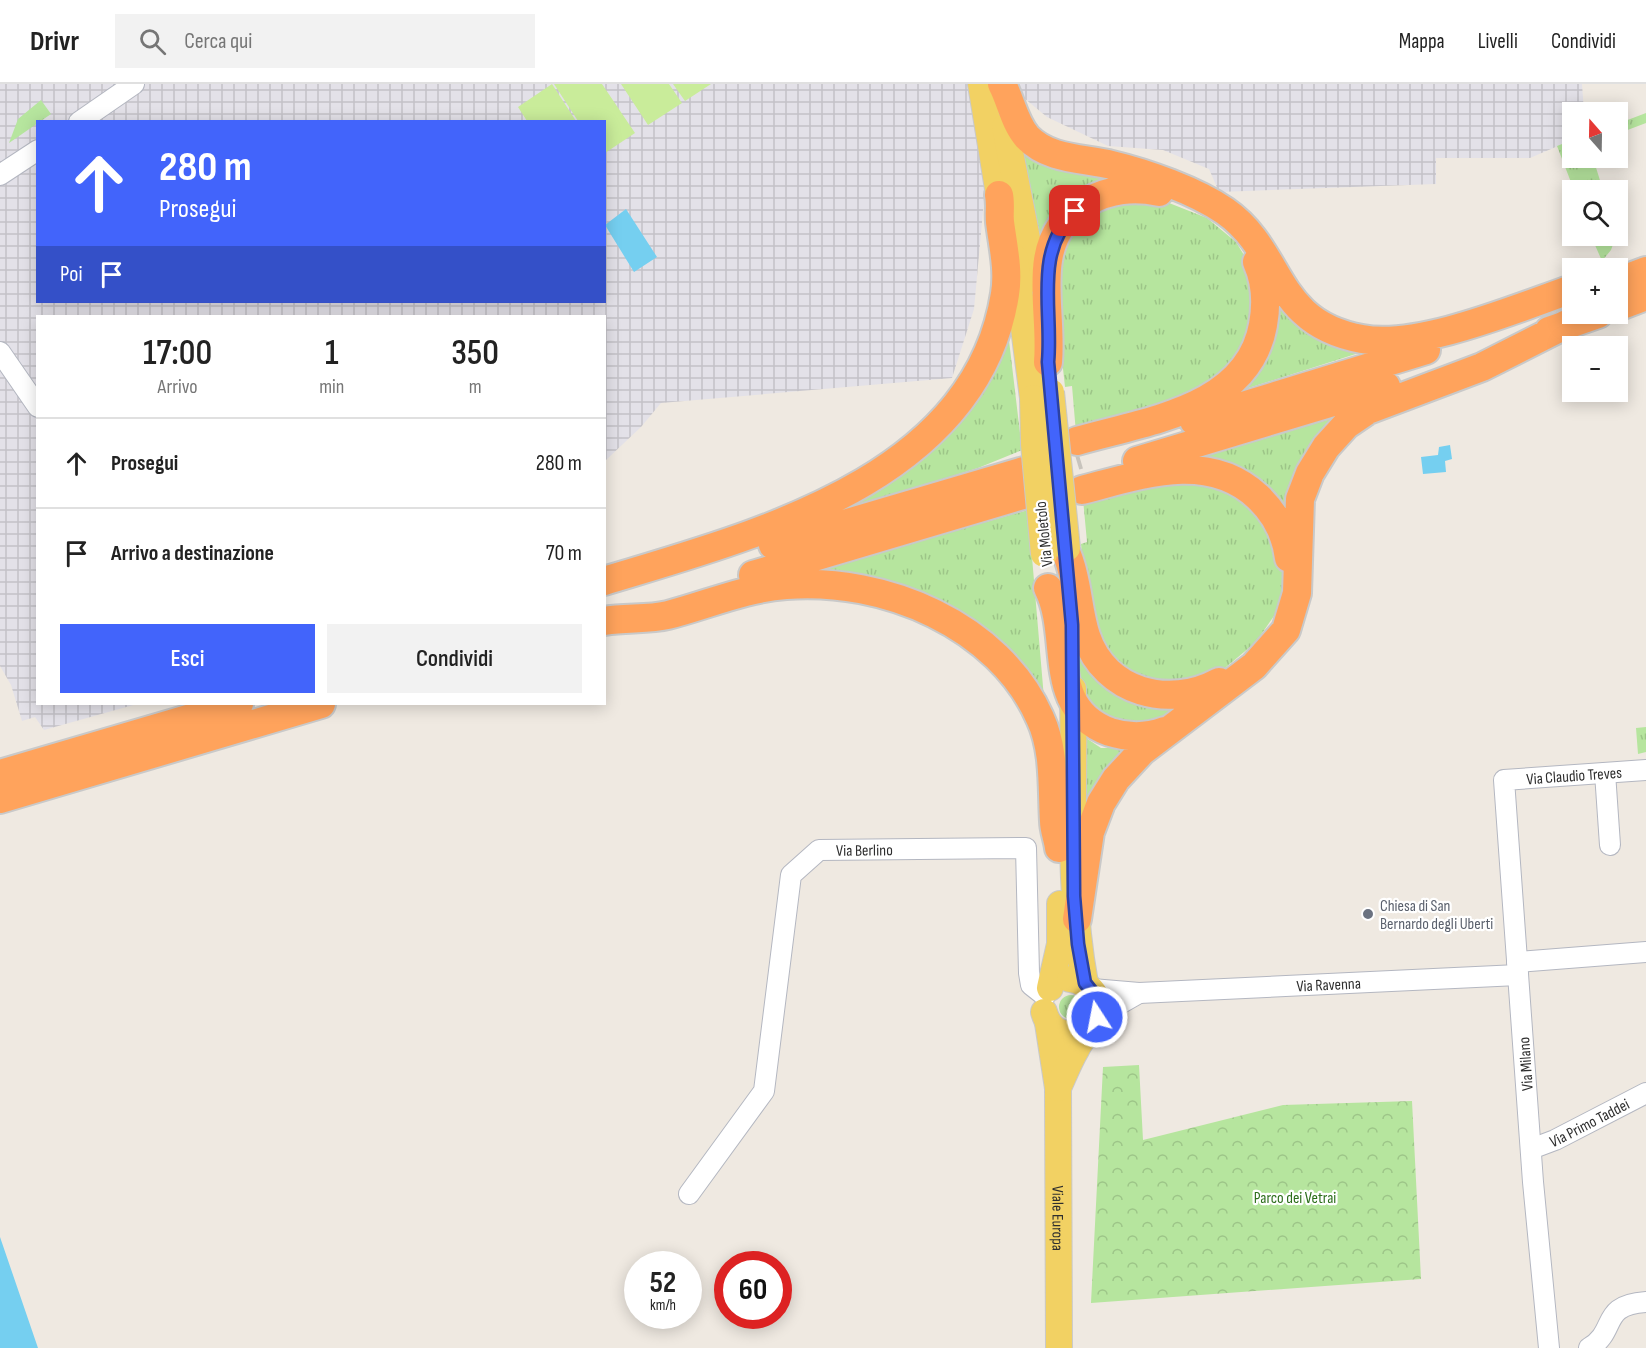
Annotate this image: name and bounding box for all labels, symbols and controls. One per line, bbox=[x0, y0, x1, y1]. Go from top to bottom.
search box bbox=[115, 14, 535, 68]
text: Drivr bbox=[30, 25, 79, 58]
icon: search bbox=[136, 25, 169, 58]
text: Cerca qui bbox=[184, 28, 252, 55]
text: Mappa bbox=[1399, 29, 1445, 54]
text: Livelli bbox=[1478, 29, 1518, 54]
text: Condividi bbox=[1551, 29, 1616, 54]
north arrow bbox=[1562, 102, 1628, 168]
map controls bbox=[1562, 102, 1628, 402]
text: 280 m bbox=[159, 142, 252, 193]
icon: ahead bbox=[60, 144, 138, 222]
button: search bbox=[1562, 180, 1628, 246]
pin bbox=[1049, 185, 1100, 236]
text: Prosegui bbox=[159, 193, 237, 225]
icon: arrive bbox=[1058, 194, 1091, 227]
icon: arrive bbox=[95, 258, 128, 291]
button: + bbox=[1562, 258, 1628, 324]
text: Poi bbox=[60, 261, 83, 288]
text: 17:00 bbox=[143, 332, 212, 375]
text: 1 bbox=[325, 332, 338, 375]
text: 350 bbox=[451, 332, 499, 375]
button: − bbox=[1562, 336, 1628, 402]
text: Arrivo bbox=[158, 375, 198, 399]
text: min bbox=[319, 375, 344, 399]
text: m bbox=[469, 375, 482, 399]
icon: ahead bbox=[60, 447, 93, 480]
text: Prosegui bbox=[111, 450, 178, 477]
text: 280 m bbox=[536, 450, 582, 477]
street label: Via Moletolo bbox=[1032, 500, 1057, 567]
icon: arrive bbox=[60, 537, 93, 570]
text: Arrivo a destinazione bbox=[111, 540, 274, 567]
text: 70 m bbox=[546, 540, 582, 567]
button: Esci bbox=[60, 624, 315, 693]
button: Condividi bbox=[327, 624, 582, 693]
street label: Via Claudio Treves bbox=[1526, 764, 1623, 789]
street label: Via Berlino bbox=[836, 841, 893, 861]
place label: Chiesa di San Bernardo degli Uberti bbox=[1380, 897, 1493, 934]
marker: Chiesa di San Bernardo degli Uberti bbox=[1361, 907, 1375, 921]
street label: Via Ravenna bbox=[1296, 974, 1361, 997]
position arrow bbox=[1065, 985, 1129, 1049]
street label: Via Milano bbox=[1515, 1036, 1538, 1091]
street label: Via Primo Taddei bbox=[1547, 1095, 1633, 1152]
street label: Viale Europa bbox=[1047, 1186, 1067, 1251]
park label: Parco dei Vetrai bbox=[1254, 1189, 1336, 1208]
speed limit sign: 60 bbox=[714, 1251, 792, 1329]
text: 52 bbox=[650, 1265, 676, 1301]
text: km/h bbox=[650, 1296, 676, 1315]

